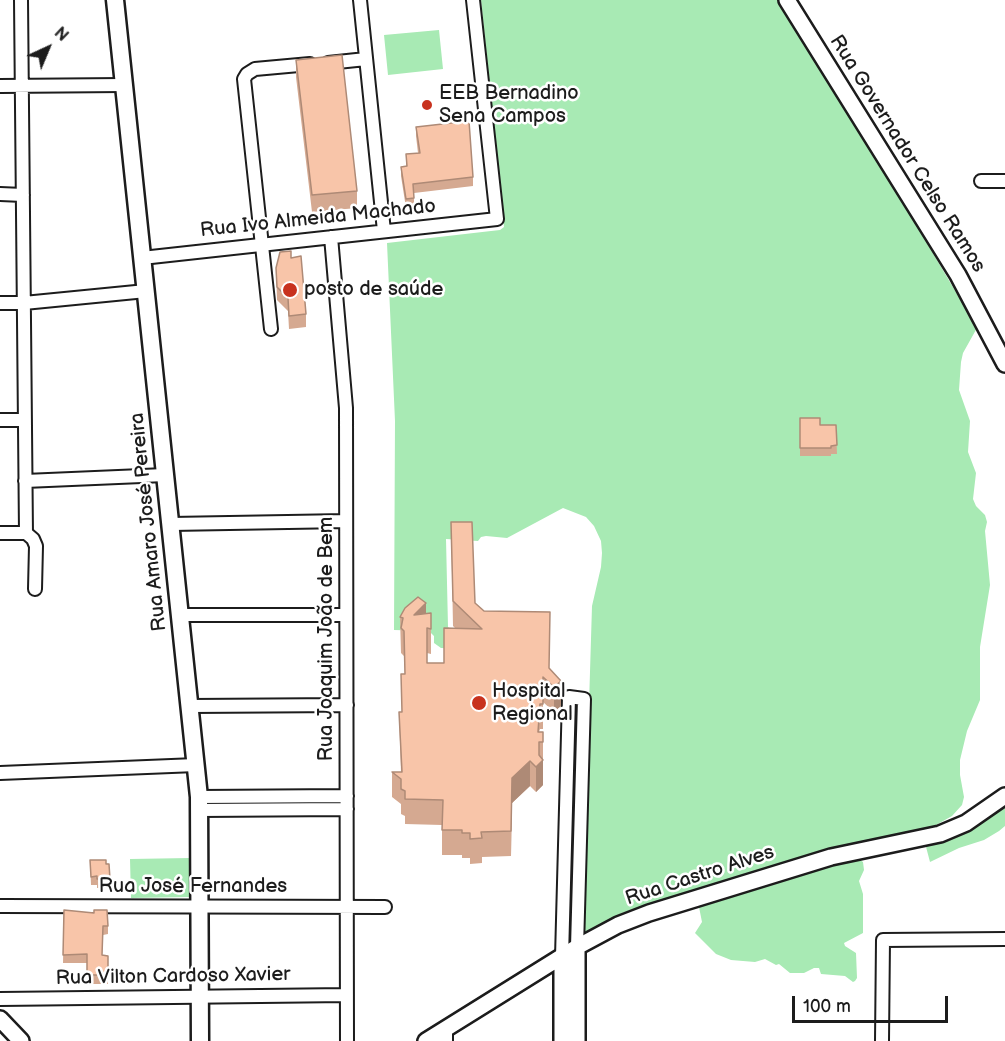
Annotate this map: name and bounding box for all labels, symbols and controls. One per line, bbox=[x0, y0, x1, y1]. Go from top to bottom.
north arrow bbox=[18, 18, 78, 78]
text: N bbox=[50, 24, 72, 46]
street label: Rua Governador Celso Ramos bbox=[824, 31, 990, 277]
place label: EEB Bernadino Sena Campos bbox=[439, 82, 579, 129]
marker: EEB Bernadino Sena Campos bbox=[420, 98, 434, 112]
street label: Rua Ivo Almeida Machado bbox=[199, 195, 437, 243]
place label: posto de saúde bbox=[304, 278, 443, 302]
marker: posto de saúde bbox=[281, 281, 299, 299]
street label: Rua Amaro José Pereira bbox=[126, 412, 172, 632]
street label: Rua Joaquim João de Bem bbox=[315, 517, 339, 761]
place label: Hospital Regional bbox=[492, 680, 573, 727]
marker: Hospital Regional bbox=[470, 694, 488, 712]
street label: Rua Castro Alves bbox=[623, 841, 777, 911]
street label: Rua José Fernandes bbox=[99, 875, 287, 899]
street label: Rua Vilton Cardoso Xavier bbox=[55, 963, 291, 991]
scale bar bbox=[795, 984, 951, 1022]
text: 100 m bbox=[803, 996, 851, 1017]

